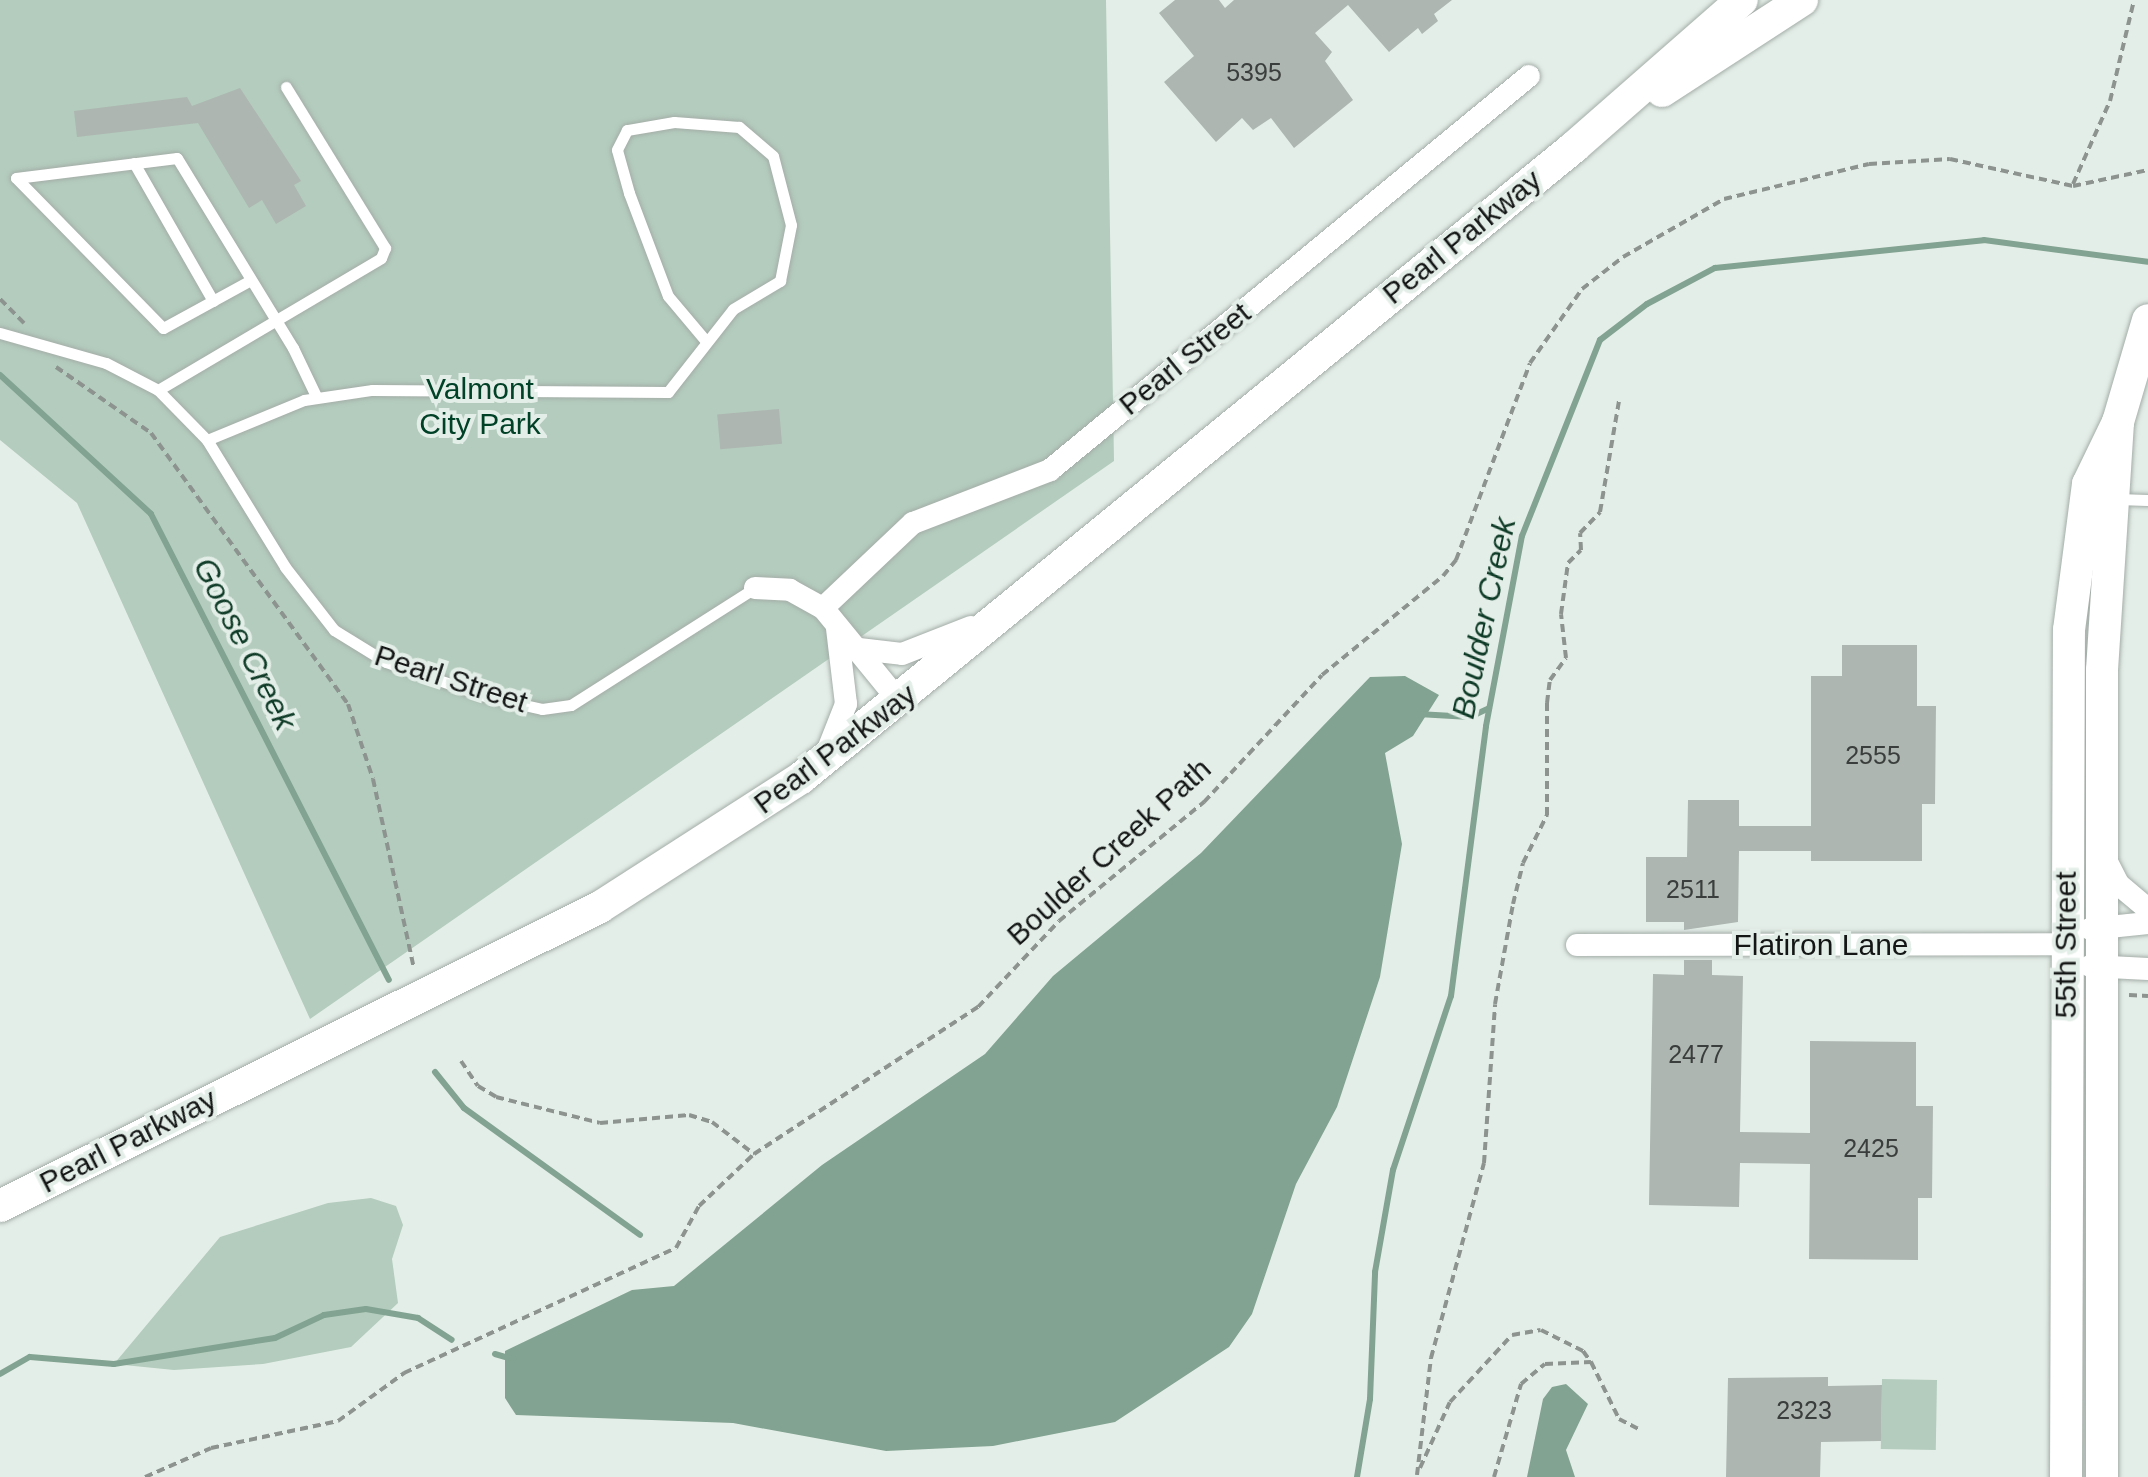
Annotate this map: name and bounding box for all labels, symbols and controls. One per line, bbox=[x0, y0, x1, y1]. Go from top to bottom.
house number: 5395 bbox=[1226, 57, 1282, 87]
street label: Pearl Parkway bbox=[1376, 162, 1548, 312]
street label: Pearl Street bbox=[1112, 295, 1258, 423]
park label: Valmont City Park bbox=[419, 371, 541, 442]
water label: Boulder Creek bbox=[1444, 514, 1524, 722]
water label: Goose Creek bbox=[185, 551, 305, 737]
street label: Pearl Street bbox=[370, 637, 532, 721]
street label: Pearl Parkway bbox=[747, 676, 923, 822]
house number: 2555 bbox=[1845, 740, 1901, 770]
street label: Boulder Creek Path bbox=[1000, 751, 1218, 953]
street label: 55th Street bbox=[2048, 872, 2084, 1018]
house number: 2511 bbox=[1666, 874, 1720, 904]
street label: Flatiron Lane bbox=[1733, 927, 1909, 963]
house number: 2477 bbox=[1668, 1039, 1724, 1069]
street label: Pearl Parkway bbox=[34, 1081, 222, 1201]
house number: 2425 bbox=[1843, 1133, 1899, 1163]
house number: 2323 bbox=[1776, 1395, 1832, 1425]

